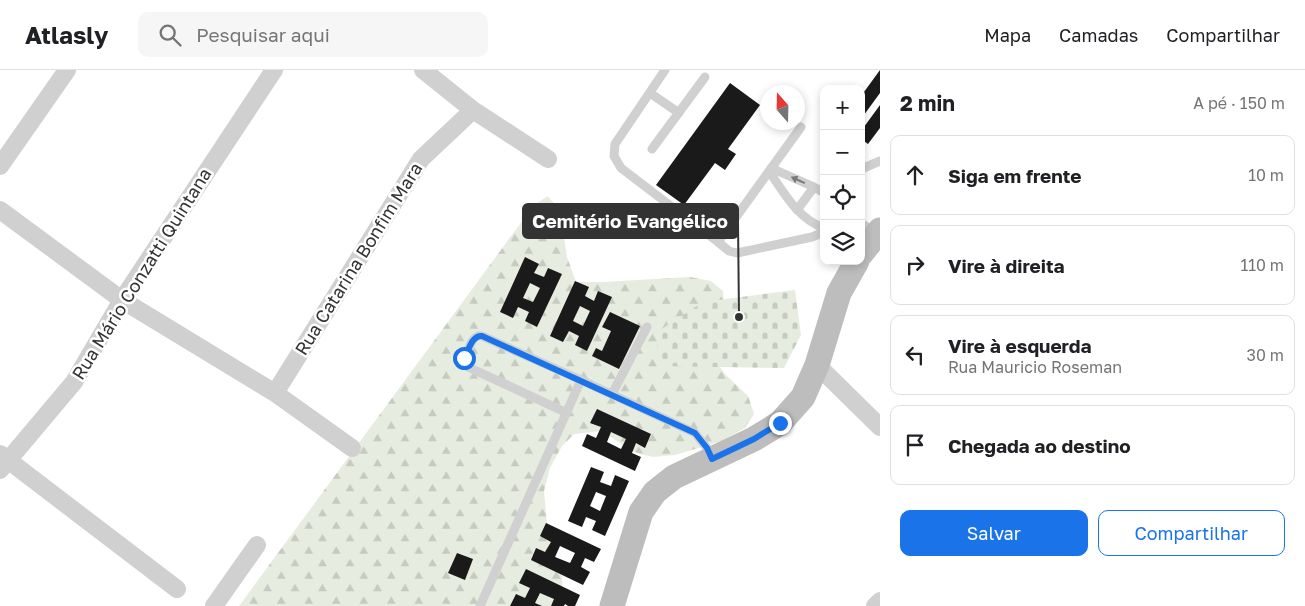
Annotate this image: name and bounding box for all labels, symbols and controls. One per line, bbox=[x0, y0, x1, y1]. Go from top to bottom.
search box bbox=[138, 12, 488, 57]
text: Atlasly bbox=[25, 20, 108, 49]
icon: search bbox=[156, 21, 184, 49]
text: Pesquisar aqui bbox=[196, 23, 330, 46]
text: Mapa bbox=[984, 24, 1031, 46]
text: Camadas bbox=[1059, 24, 1138, 46]
text: Compartilhar bbox=[1166, 24, 1280, 46]
north arrow bbox=[760, 85, 805, 130]
map controls bbox=[820, 85, 865, 265]
button: + bbox=[820, 85, 865, 130]
text: 2 min bbox=[900, 90, 955, 116]
text: A pé · 150 m bbox=[1193, 93, 1285, 113]
button: − bbox=[820, 130, 865, 175]
street label: Rua Catarina Bonfim Mara bbox=[290, 158, 427, 359]
icon: ahead bbox=[901, 161, 929, 189]
street label: Rua Mário Conzatti Quintana bbox=[67, 164, 216, 383]
text: Siga em frente bbox=[948, 164, 1082, 187]
text: 10 m bbox=[1248, 165, 1284, 185]
button: locate bbox=[820, 175, 865, 220]
one-way arrow bbox=[791, 176, 805, 184]
callout: Cemitério Evangélico bbox=[523, 204, 738, 238]
text: Cemitério Evangélico bbox=[532, 209, 728, 232]
button: layers bbox=[820, 220, 865, 265]
icon: right bbox=[901, 251, 929, 279]
text: Vire à direita bbox=[948, 254, 1065, 277]
text: 110 m bbox=[1240, 255, 1284, 275]
text: Vire à esquerda bbox=[948, 334, 1091, 357]
icon: left bbox=[901, 341, 929, 369]
text: 30 m bbox=[1247, 345, 1284, 365]
route start bbox=[453, 347, 476, 370]
text: Rua Mauricio Roseman bbox=[948, 357, 1122, 377]
route end bbox=[769, 412, 792, 435]
icon: arrive bbox=[901, 431, 929, 459]
text: Chegada ao destino bbox=[948, 434, 1131, 457]
button: Salvar bbox=[900, 510, 1088, 556]
button: Compartilhar bbox=[1098, 510, 1285, 556]

